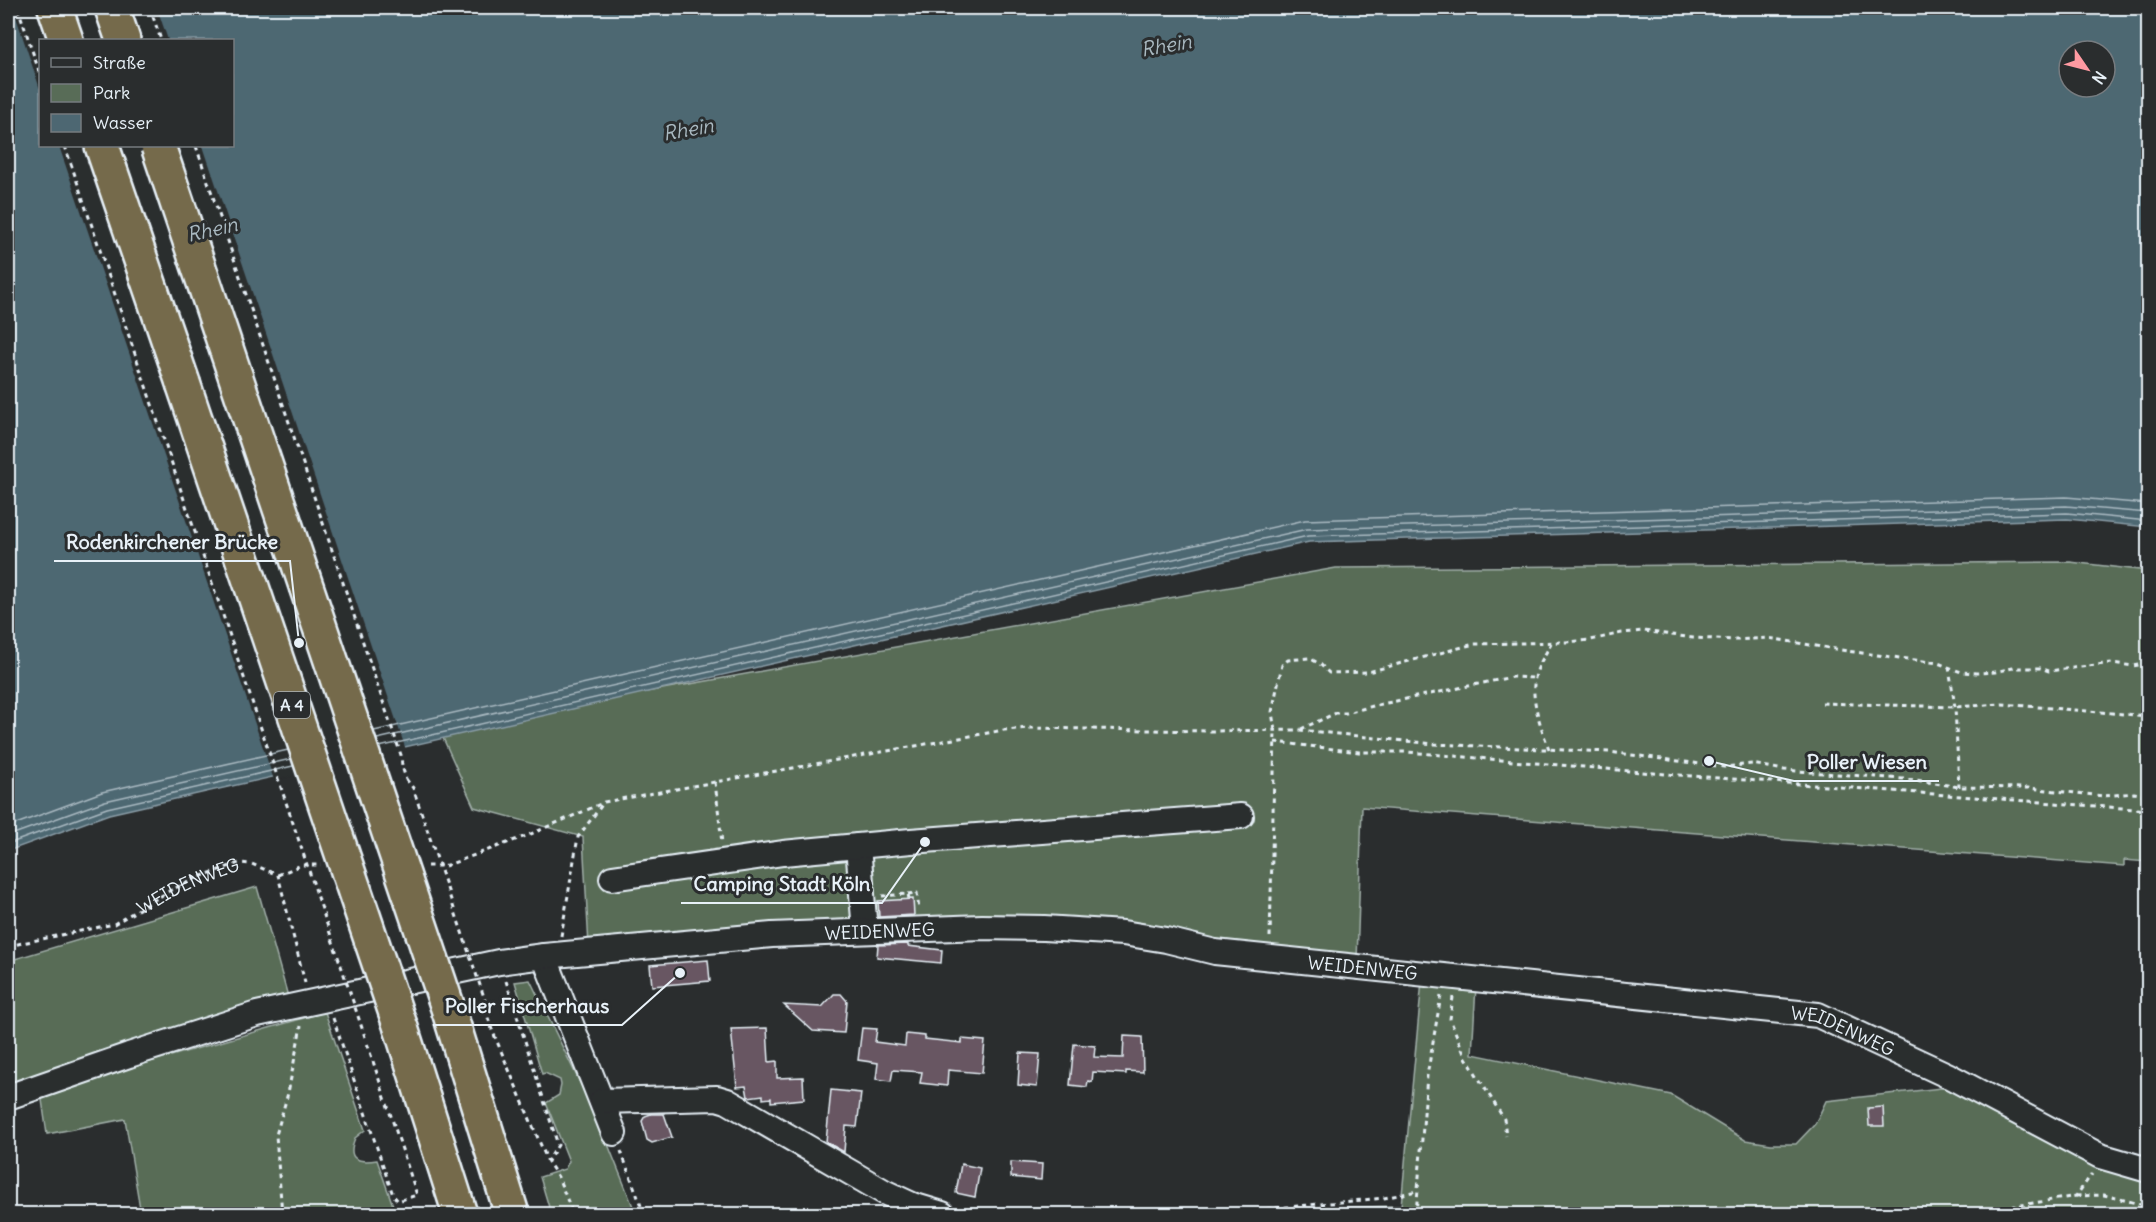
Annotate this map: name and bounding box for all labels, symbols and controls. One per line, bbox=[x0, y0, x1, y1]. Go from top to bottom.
water label: Rhein bbox=[1139, 28, 1194, 62]
legend bbox=[39, 39, 234, 147]
north arrow bbox=[2057, 39, 2117, 99]
text: Straße bbox=[93, 51, 146, 74]
text: N bbox=[2088, 67, 2111, 88]
text: Park bbox=[93, 81, 130, 104]
text: Wasser bbox=[93, 111, 153, 134]
water label: Rhein bbox=[661, 112, 716, 146]
water label: Rhein bbox=[184, 211, 240, 247]
callout: Rodenkirchener Brücke bbox=[54, 523, 290, 561]
text: Rodenkirchener Brücke bbox=[66, 529, 278, 554]
road number: A 4 bbox=[274, 692, 310, 718]
callout: Poller Wiesen bbox=[1794, 743, 1939, 781]
text: Poller Wiesen bbox=[1807, 749, 1928, 774]
street label: WEIDENWEG bbox=[133, 852, 242, 919]
callout: Camping Stadt Köln bbox=[681, 865, 882, 903]
text: Camping Stadt Köln bbox=[694, 871, 871, 896]
street label: WEIDENWEG bbox=[824, 917, 935, 944]
street label: WEIDENWEG bbox=[1306, 950, 1419, 985]
callout: Poller Fischerhaus bbox=[433, 987, 622, 1025]
text: Poller Fischerhaus bbox=[445, 993, 609, 1018]
street label: WEIDENWEG bbox=[1790, 1001, 1898, 1061]

